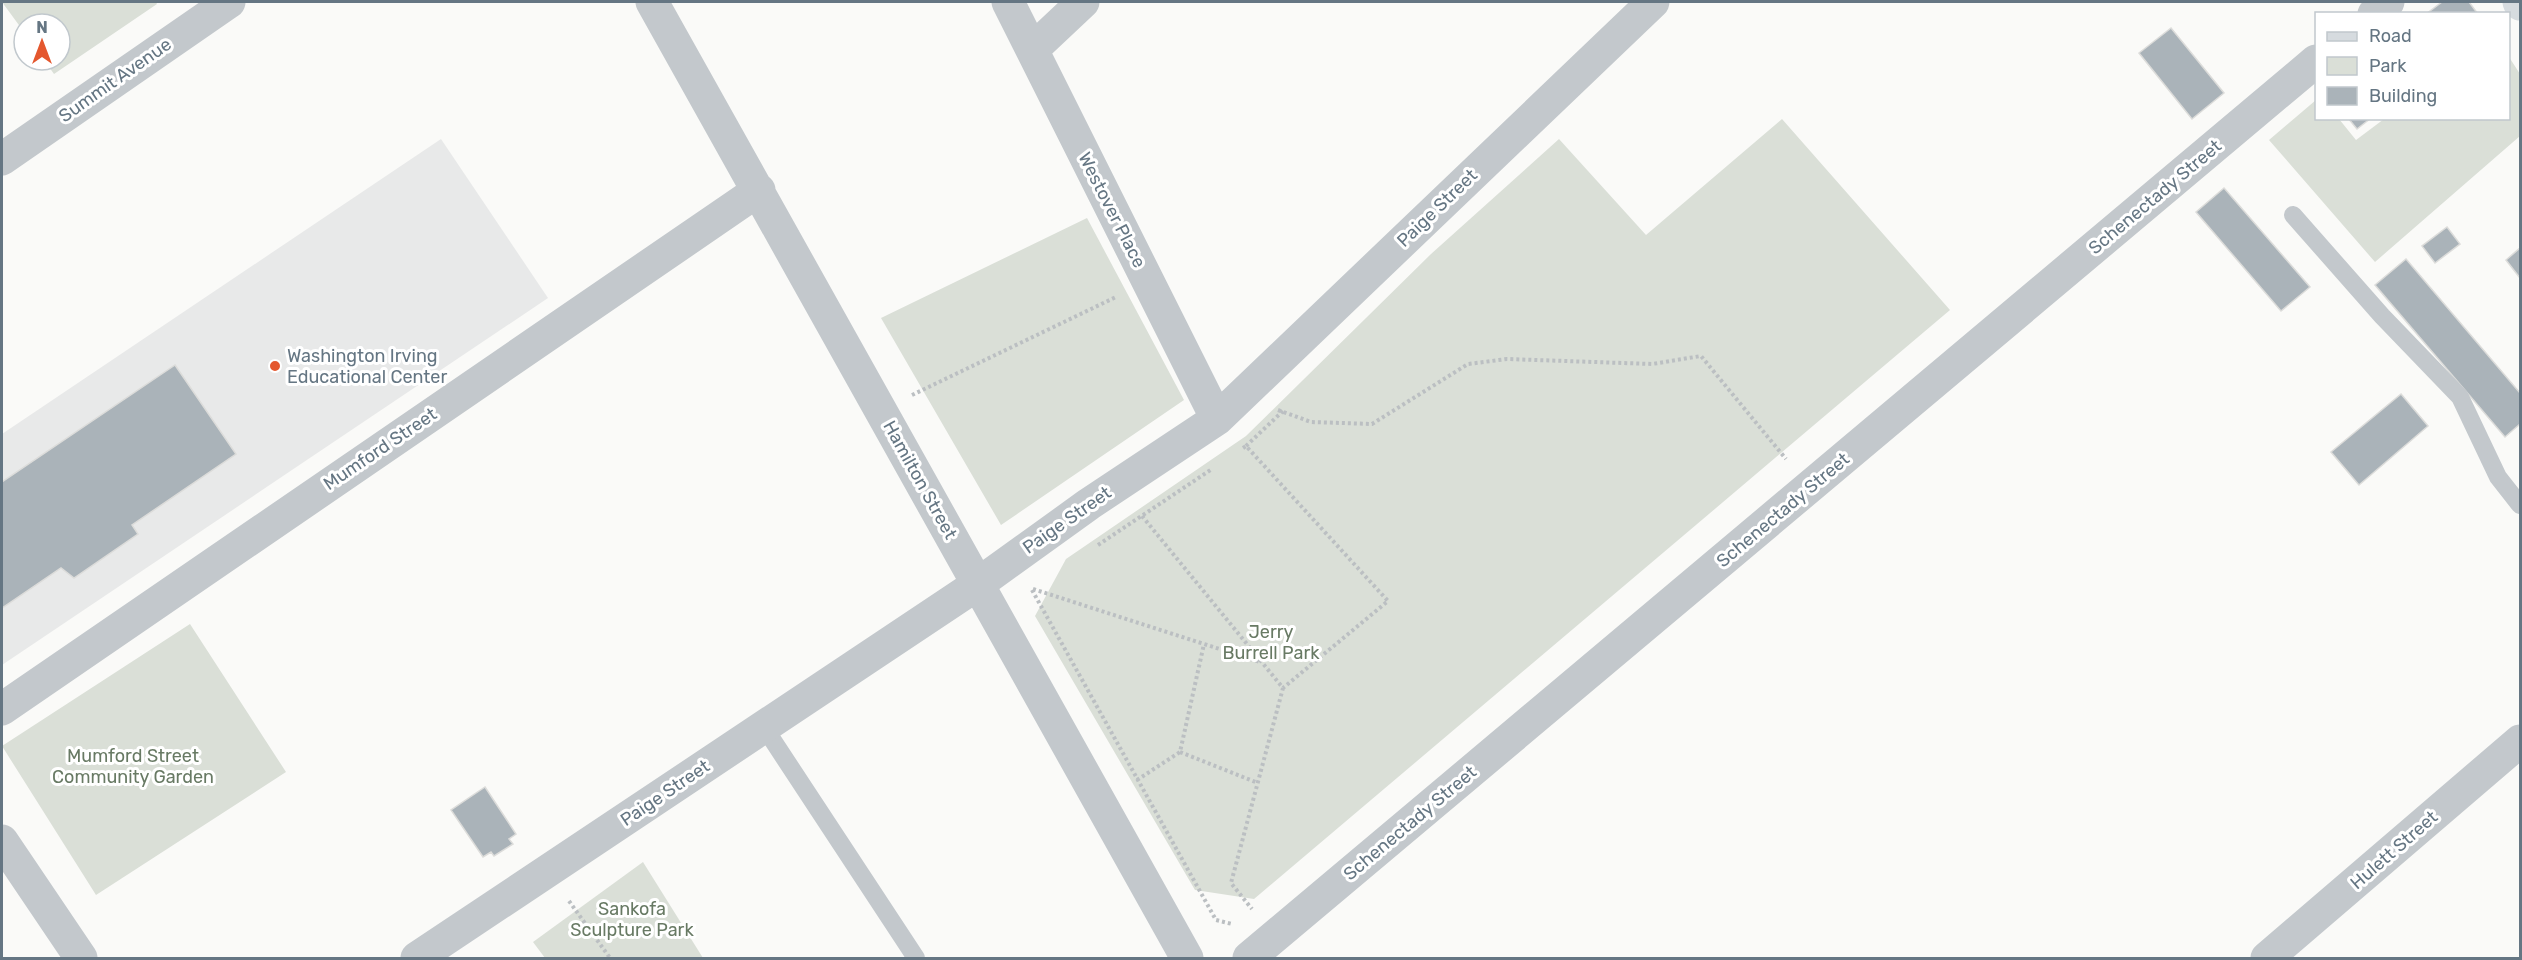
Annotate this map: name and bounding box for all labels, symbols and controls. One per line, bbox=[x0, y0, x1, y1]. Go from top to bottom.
north arrow bbox=[12, 12, 72, 72]
legend bbox=[2315, 12, 2510, 120]
text: N bbox=[36, 18, 48, 37]
text: Road bbox=[2369, 25, 2412, 47]
street label: Summit Avenue bbox=[54, 33, 176, 127]
text: Park bbox=[2369, 55, 2407, 77]
text: Building bbox=[2369, 85, 2437, 107]
street label: Schenectady Street bbox=[2084, 135, 2226, 259]
street label: Westover Place bbox=[1073, 149, 1151, 271]
street label: Paige Street bbox=[1392, 164, 1482, 252]
place label: Washington Irving Educational Center bbox=[287, 345, 447, 388]
marker: Washington Irving Educational Center bbox=[268, 359, 282, 373]
street label: Mumford Street bbox=[319, 403, 441, 495]
street label: Hamilton Street bbox=[878, 417, 962, 543]
street label: Schenectady Street bbox=[1712, 448, 1854, 572]
street label: Paige Street bbox=[1019, 481, 1115, 559]
park label: Jerry Burrell Park bbox=[1222, 621, 1320, 664]
park label: Mumford Street Community Garden bbox=[52, 745, 214, 788]
street label: Paige Street bbox=[616, 755, 714, 831]
street label: Schenectady Street bbox=[1339, 761, 1481, 885]
street label: Hulett Street bbox=[2346, 806, 2442, 894]
park label: Sankofa Sculpture Park bbox=[570, 898, 694, 941]

